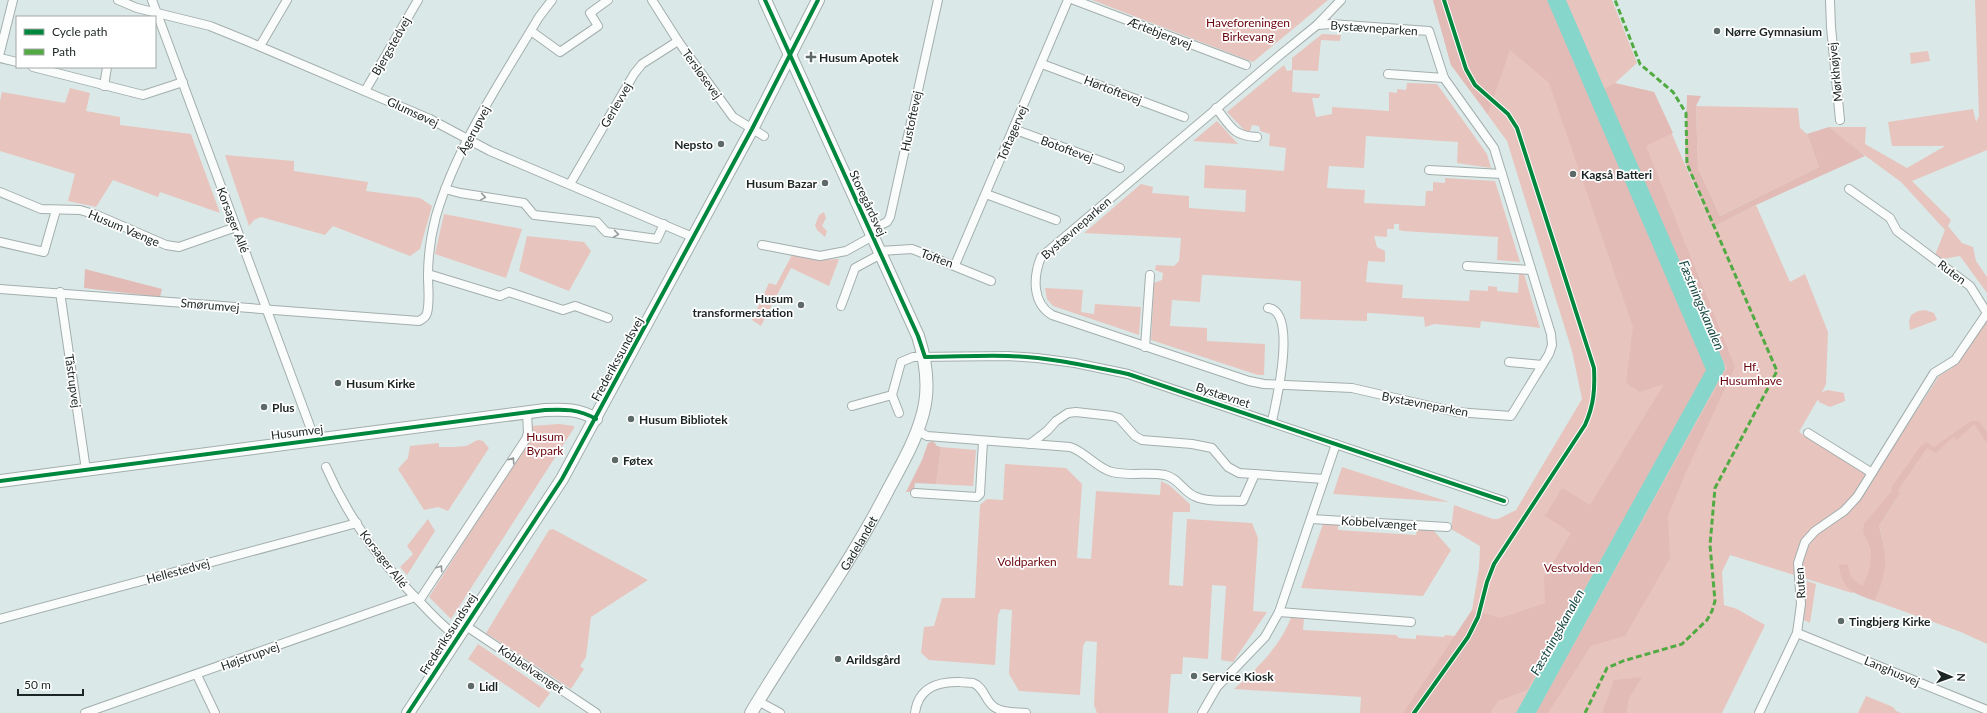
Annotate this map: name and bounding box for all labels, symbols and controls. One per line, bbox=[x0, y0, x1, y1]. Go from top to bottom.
street label: Bjergstedvej bbox=[368, 14, 414, 78]
street label: Ærtebjergvej bbox=[1125, 14, 1194, 52]
park label: Haveforeningen Birkevang bbox=[1206, 15, 1290, 44]
legend bbox=[16, 16, 156, 68]
street label: Bystævneparken bbox=[1330, 17, 1418, 39]
text: Cycle path bbox=[52, 24, 107, 39]
place label: Nørre Gymnasium bbox=[1725, 24, 1822, 39]
marker: Nørre Gymnasium bbox=[1712, 26, 1722, 36]
street label: Mørkhøjvej bbox=[1824, 41, 1846, 103]
text: Path bbox=[52, 44, 76, 59]
street label: Tersløsevej bbox=[679, 46, 725, 102]
place label: Husum Apotek bbox=[819, 50, 899, 65]
marker: Husum Apotek bbox=[806, 52, 816, 62]
street label: Hørtoftevej bbox=[1082, 72, 1144, 108]
street label: Gerlevvej bbox=[597, 80, 635, 130]
street label: Hustoftevej bbox=[897, 89, 925, 153]
street label: Glumsøvej bbox=[385, 94, 441, 131]
street label: Ågerupvej bbox=[455, 103, 493, 157]
street label: Toftagervej bbox=[994, 103, 1030, 163]
street label: Botoftevej bbox=[1039, 133, 1095, 165]
place label: Nepsto bbox=[674, 137, 713, 152]
marker: Nepsto bbox=[716, 139, 726, 149]
place label: Kagså Batteri bbox=[1581, 167, 1652, 182]
street label: Storegårdsvej bbox=[846, 168, 890, 239]
marker: Kagså Batteri bbox=[1568, 169, 1578, 179]
place label: Husum Bazar bbox=[746, 176, 818, 191]
marker: Husum Bazar bbox=[820, 178, 830, 188]
street label: Korsager Allé bbox=[214, 185, 252, 255]
one-way arrow bbox=[480, 192, 486, 201]
street label: Bystævneparken bbox=[1038, 194, 1114, 262]
street label: Husum Vænge bbox=[86, 206, 162, 250]
one-way arrow bbox=[613, 229, 620, 238]
street label: Toften bbox=[919, 245, 955, 271]
street label: Ruten bbox=[1935, 257, 1969, 287]
water label: Fæstningskanalen bbox=[1676, 258, 1728, 352]
place label: Husum transformerstation bbox=[692, 291, 793, 320]
street label: Smørumvej bbox=[180, 295, 240, 315]
marker: Husum transformerstation bbox=[796, 300, 806, 310]
street label: Frederikssundsvej bbox=[588, 314, 646, 404]
street label: Tåstrupvej bbox=[62, 353, 84, 409]
park label: Hf. Husumhave bbox=[1720, 359, 1782, 388]
place label: Husum Kirke bbox=[346, 376, 416, 391]
marker: Husum Kirke bbox=[333, 378, 343, 388]
street label: Bystævnet bbox=[1194, 379, 1253, 411]
street label: Bystævneparken bbox=[1380, 388, 1470, 420]
place label: Plus bbox=[272, 400, 294, 415]
marker: Plus bbox=[259, 402, 269, 412]
place label: Husum Bibliotek bbox=[639, 412, 728, 427]
marker: Husum Bibliotek bbox=[626, 414, 636, 424]
street label: Husumvej bbox=[270, 421, 324, 443]
park label: Husum Bypark bbox=[526, 429, 564, 458]
place label: Føtex bbox=[623, 453, 654, 468]
marker: Føtex bbox=[610, 455, 620, 465]
one-way arrow bbox=[507, 457, 515, 464]
street label: Gadelandet bbox=[836, 513, 881, 573]
street label: Kobbelvænget bbox=[1341, 513, 1418, 533]
street label: Korsager Allé bbox=[357, 527, 411, 591]
park label: Voldparken bbox=[997, 554, 1057, 569]
street label: Hellestedvej bbox=[145, 555, 211, 587]
park label: Vestvolden bbox=[1544, 560, 1602, 575]
one-way arrow bbox=[435, 565, 443, 572]
street label: Ruten bbox=[1791, 567, 1809, 599]
water label: Fæstningskanalen bbox=[1527, 586, 1587, 678]
street label: Frederikssundsvej bbox=[416, 590, 480, 677]
place label: Tingbjerg Kirke bbox=[1849, 614, 1931, 629]
marker: Tingbjerg Kirke bbox=[1836, 616, 1846, 626]
street label: Højstrupvej bbox=[219, 638, 281, 673]
street label: Kobbelvænget bbox=[495, 642, 567, 697]
place label: Arildsgård bbox=[845, 652, 901, 667]
street label: Langhusvej bbox=[1862, 653, 1922, 689]
marker: Arildsgård bbox=[833, 654, 843, 664]
north arrow bbox=[1931, 657, 1971, 697]
place label: Service Kiosk bbox=[1202, 669, 1274, 684]
scale bar bbox=[18, 671, 83, 697]
marker: Service Kiosk bbox=[1189, 671, 1199, 681]
text: N bbox=[1955, 673, 1968, 682]
text: 50 m bbox=[24, 677, 51, 692]
place label: Lidl bbox=[479, 679, 498, 694]
marker: Lidl bbox=[466, 681, 476, 691]

